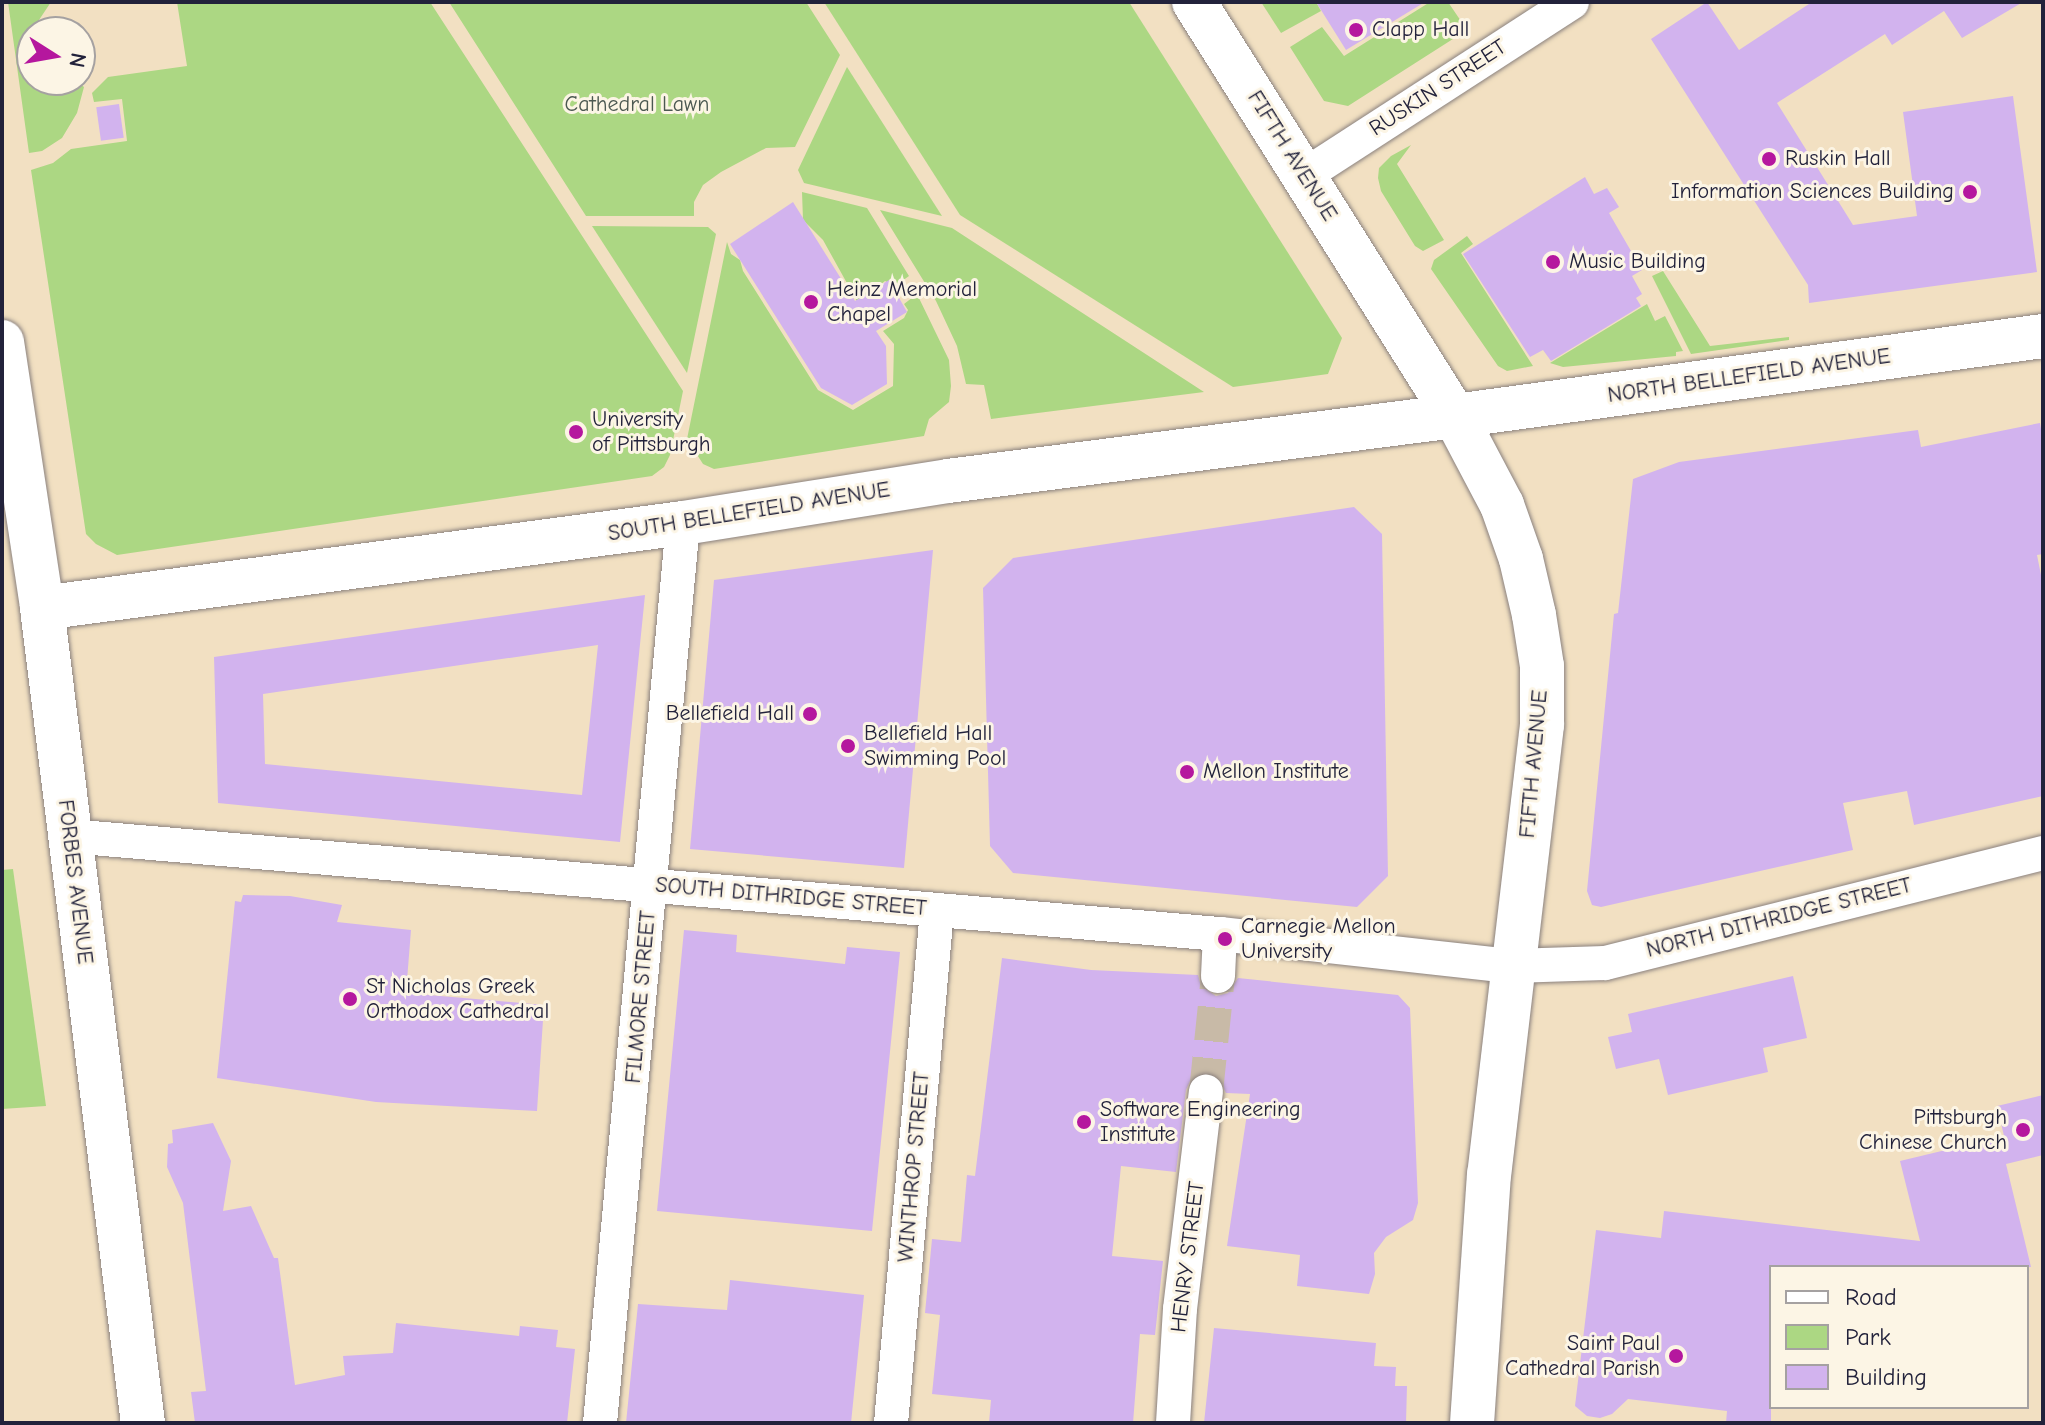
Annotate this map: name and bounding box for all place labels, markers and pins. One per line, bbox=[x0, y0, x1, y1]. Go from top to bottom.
place label: Clapp Hall bbox=[1372, 17, 1469, 43]
marker: Clapp Hall bbox=[1347, 21, 1365, 39]
place label: Ruskin Hall bbox=[1785, 146, 1891, 172]
marker: Ruskin Hall bbox=[1760, 150, 1778, 168]
place label: Information Sciences Building bbox=[1671, 179, 1954, 205]
marker: Information Sciences Building bbox=[1961, 183, 1979, 201]
place label: Music Building bbox=[1569, 249, 1706, 275]
marker: Music Building bbox=[1544, 253, 1562, 271]
place label: Heinz Memorial Chapel bbox=[827, 276, 977, 328]
marker: Heinz Memorial Chapel bbox=[802, 293, 820, 311]
place label: University of Pittsburgh bbox=[592, 406, 711, 458]
marker: University of Pittsburgh bbox=[567, 423, 585, 441]
place label: Bellefield Hall bbox=[666, 701, 794, 727]
marker: Bellefield Hall bbox=[801, 705, 819, 723]
place label: Bellefield Hall Swimming Pool bbox=[864, 720, 1006, 772]
marker: Bellefield Hall Swimming Pool bbox=[839, 737, 857, 755]
place label: Mellon Institute bbox=[1203, 759, 1349, 785]
marker: Mellon Institute bbox=[1178, 763, 1196, 781]
place label: Carnegie Mellon University bbox=[1241, 913, 1396, 964]
marker: Carnegie Mellon University bbox=[1216, 930, 1234, 948]
place label: St Nicholas Greek Orthodox Cathedral bbox=[366, 973, 549, 1024]
marker: St Nicholas Greek Orthodox Cathedral bbox=[341, 990, 359, 1008]
place label: Software Engineering Institute bbox=[1100, 1096, 1301, 1148]
place label: Pittsburgh Chinese Church bbox=[1859, 1104, 2007, 1156]
marker: Software Engineering Institute bbox=[1075, 1113, 1093, 1131]
marker: Pittsburgh Chinese Church bbox=[2014, 1121, 2032, 1139]
place label: Saint Paul Cathedral Parish bbox=[1505, 1330, 1660, 1382]
marker: Saint Paul Cathedral Parish bbox=[1667, 1347, 1685, 1365]

